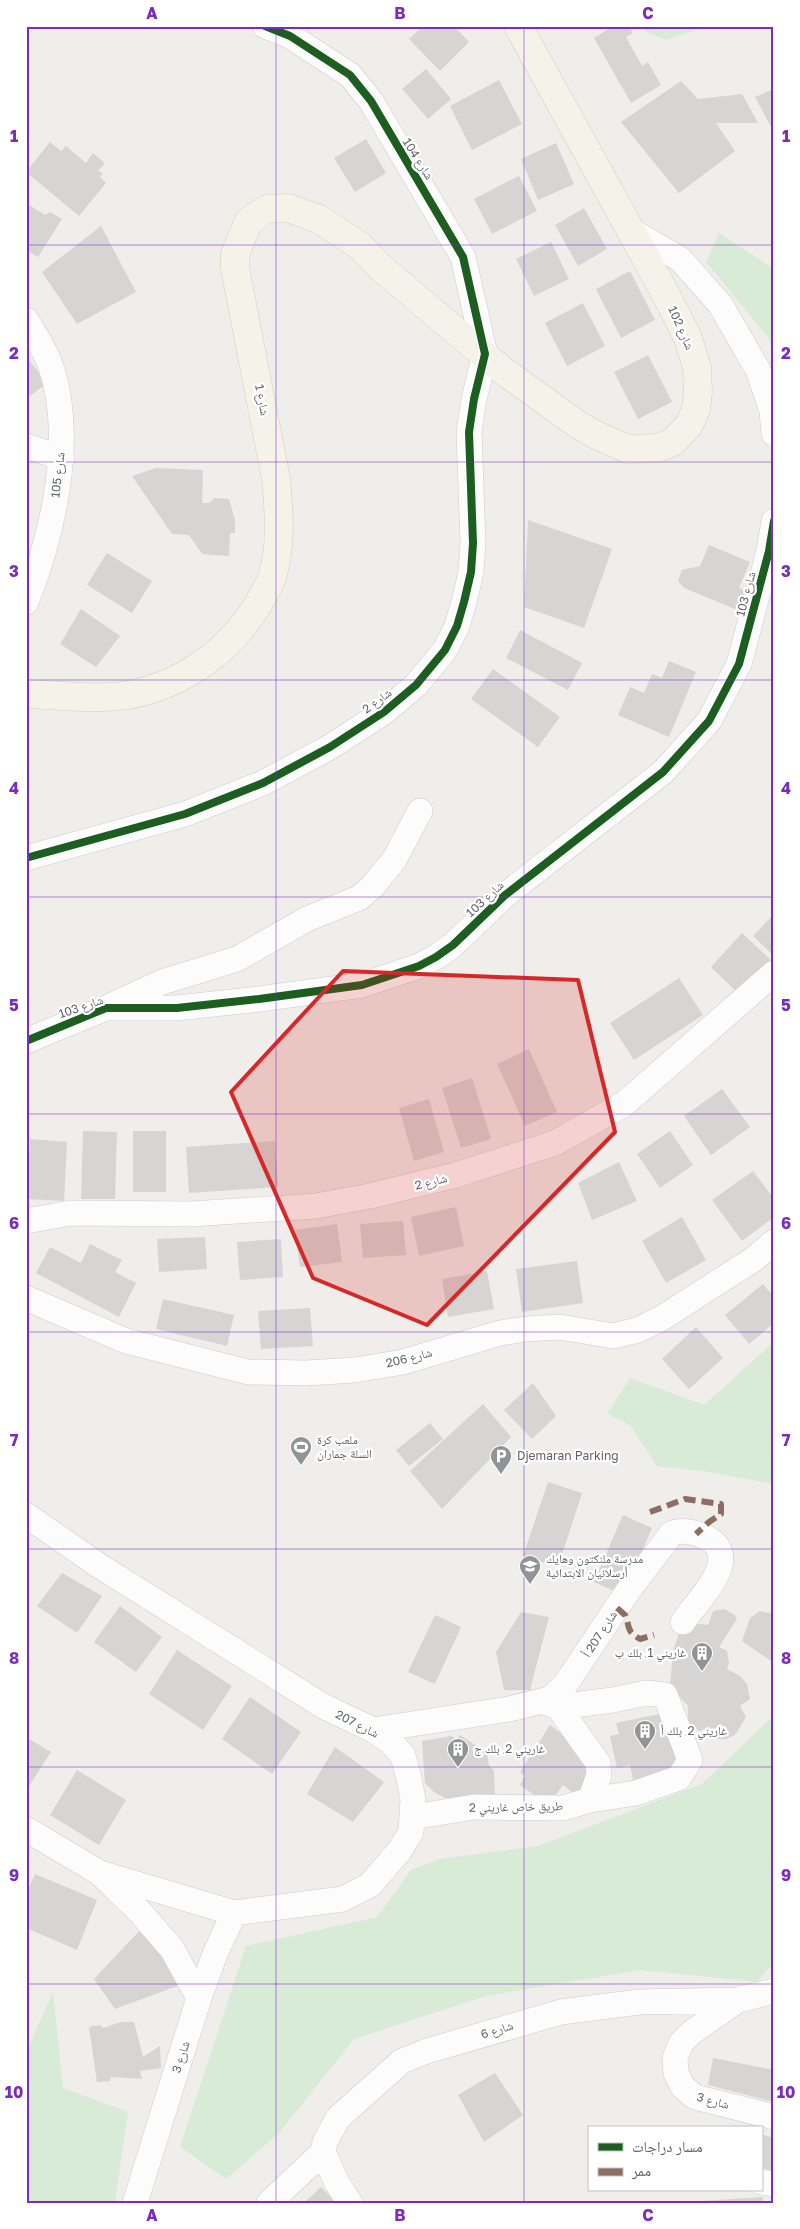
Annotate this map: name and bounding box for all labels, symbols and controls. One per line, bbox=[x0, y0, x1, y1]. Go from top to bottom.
text: A bbox=[146, 3, 158, 23]
text: B bbox=[394, 3, 406, 23]
text: C bbox=[642, 3, 654, 23]
text: 1 bbox=[10, 126, 18, 146]
text: 1 bbox=[782, 126, 790, 146]
street label: شارع 104 bbox=[399, 135, 437, 183]
street label: شارع 102 bbox=[664, 304, 698, 352]
text: 2 bbox=[9, 343, 19, 363]
text: 2 bbox=[781, 343, 791, 363]
street label: شارع 1 bbox=[251, 383, 273, 417]
street label: شارع 105 bbox=[47, 451, 69, 499]
text: 3 bbox=[9, 561, 19, 581]
text: 3 bbox=[781, 561, 791, 581]
street label: شارع 103 bbox=[732, 570, 760, 618]
street label: شارع 2 bbox=[359, 685, 395, 717]
text: 4 bbox=[9, 778, 19, 798]
text: 4 bbox=[781, 778, 791, 798]
street label: شارع 103 bbox=[463, 877, 507, 921]
street label: شارع 103 bbox=[57, 992, 105, 1022]
text: 5 bbox=[9, 995, 19, 1015]
text: 5 bbox=[781, 995, 791, 1015]
street label: شارع 2 bbox=[413, 1170, 449, 1194]
text: 6 bbox=[9, 1213, 19, 1233]
text: 6 bbox=[781, 1213, 791, 1233]
street label: شارع 206 bbox=[384, 1344, 434, 1372]
text: 7 bbox=[10, 1430, 19, 1450]
text: 7 bbox=[782, 1430, 791, 1450]
place label: ملعب كرة السلة جماران bbox=[317, 1432, 372, 1461]
sports icon: ملعب كرة السلة جماران bbox=[289, 1435, 313, 1466]
parking icon: Djemaran Parking bbox=[489, 1444, 513, 1475]
place label: Djemaran Parking bbox=[517, 1448, 619, 1463]
place label: مدرسة ملنكتون وهايك أرسلانيان الابتدائية bbox=[546, 1551, 643, 1580]
school or university icon: مدرسة ملنكتون وهايك أرسلانيان الابتدائية bbox=[518, 1554, 542, 1585]
street label: شارع 207 أ bbox=[579, 1608, 621, 1661]
building icon: غاريني 1، بلك ب bbox=[690, 1641, 714, 1672]
place label: غاريني 1، بلك ب bbox=[615, 1645, 686, 1663]
text: 8 bbox=[9, 1648, 19, 1668]
text: 8 bbox=[781, 1648, 791, 1668]
street label: شارع 207 bbox=[333, 1706, 381, 1742]
building icon: غاريني 2، بلك أ bbox=[633, 1719, 657, 1750]
place label: غاريني 2، بلك أ bbox=[661, 1723, 727, 1741]
building icon: غاريني 2، بلك ج bbox=[446, 1737, 470, 1768]
place label: غاريني 2، بلك ج bbox=[474, 1741, 545, 1759]
street label: طريق خاص غاريني 2 bbox=[469, 1798, 563, 1818]
text: 9 bbox=[9, 1865, 19, 1885]
text: 9 bbox=[781, 1865, 791, 1885]
street label: شارع 6 bbox=[479, 2017, 515, 2042]
street label: شارع 3 bbox=[168, 2039, 194, 2075]
text: 10 bbox=[5, 2082, 23, 2102]
text: 10 bbox=[777, 2082, 795, 2102]
street label: شارع 3 bbox=[695, 2089, 731, 2113]
legend bbox=[588, 2126, 762, 2192]
text: مسار دراجات bbox=[632, 2137, 703, 2156]
text: ممر bbox=[631, 2161, 651, 2180]
text: A bbox=[146, 2205, 158, 2225]
text: B bbox=[394, 2205, 406, 2225]
text: C bbox=[642, 2205, 654, 2225]

